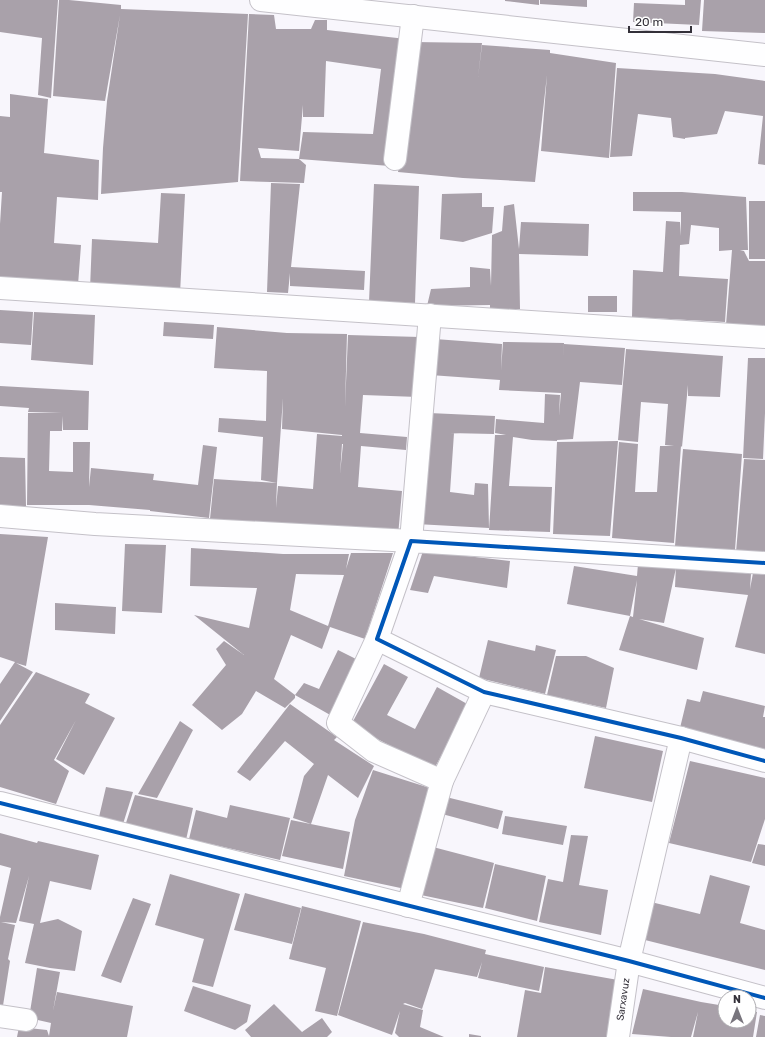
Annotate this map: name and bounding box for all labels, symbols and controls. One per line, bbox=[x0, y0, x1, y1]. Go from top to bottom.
scale bar bbox=[629, 8, 691, 34]
text: 20 m bbox=[635, 15, 663, 29]
street label: Sarxavuz bbox=[614, 977, 632, 1022]
north arrow bbox=[717, 989, 757, 1029]
text: N bbox=[733, 993, 741, 1006]

